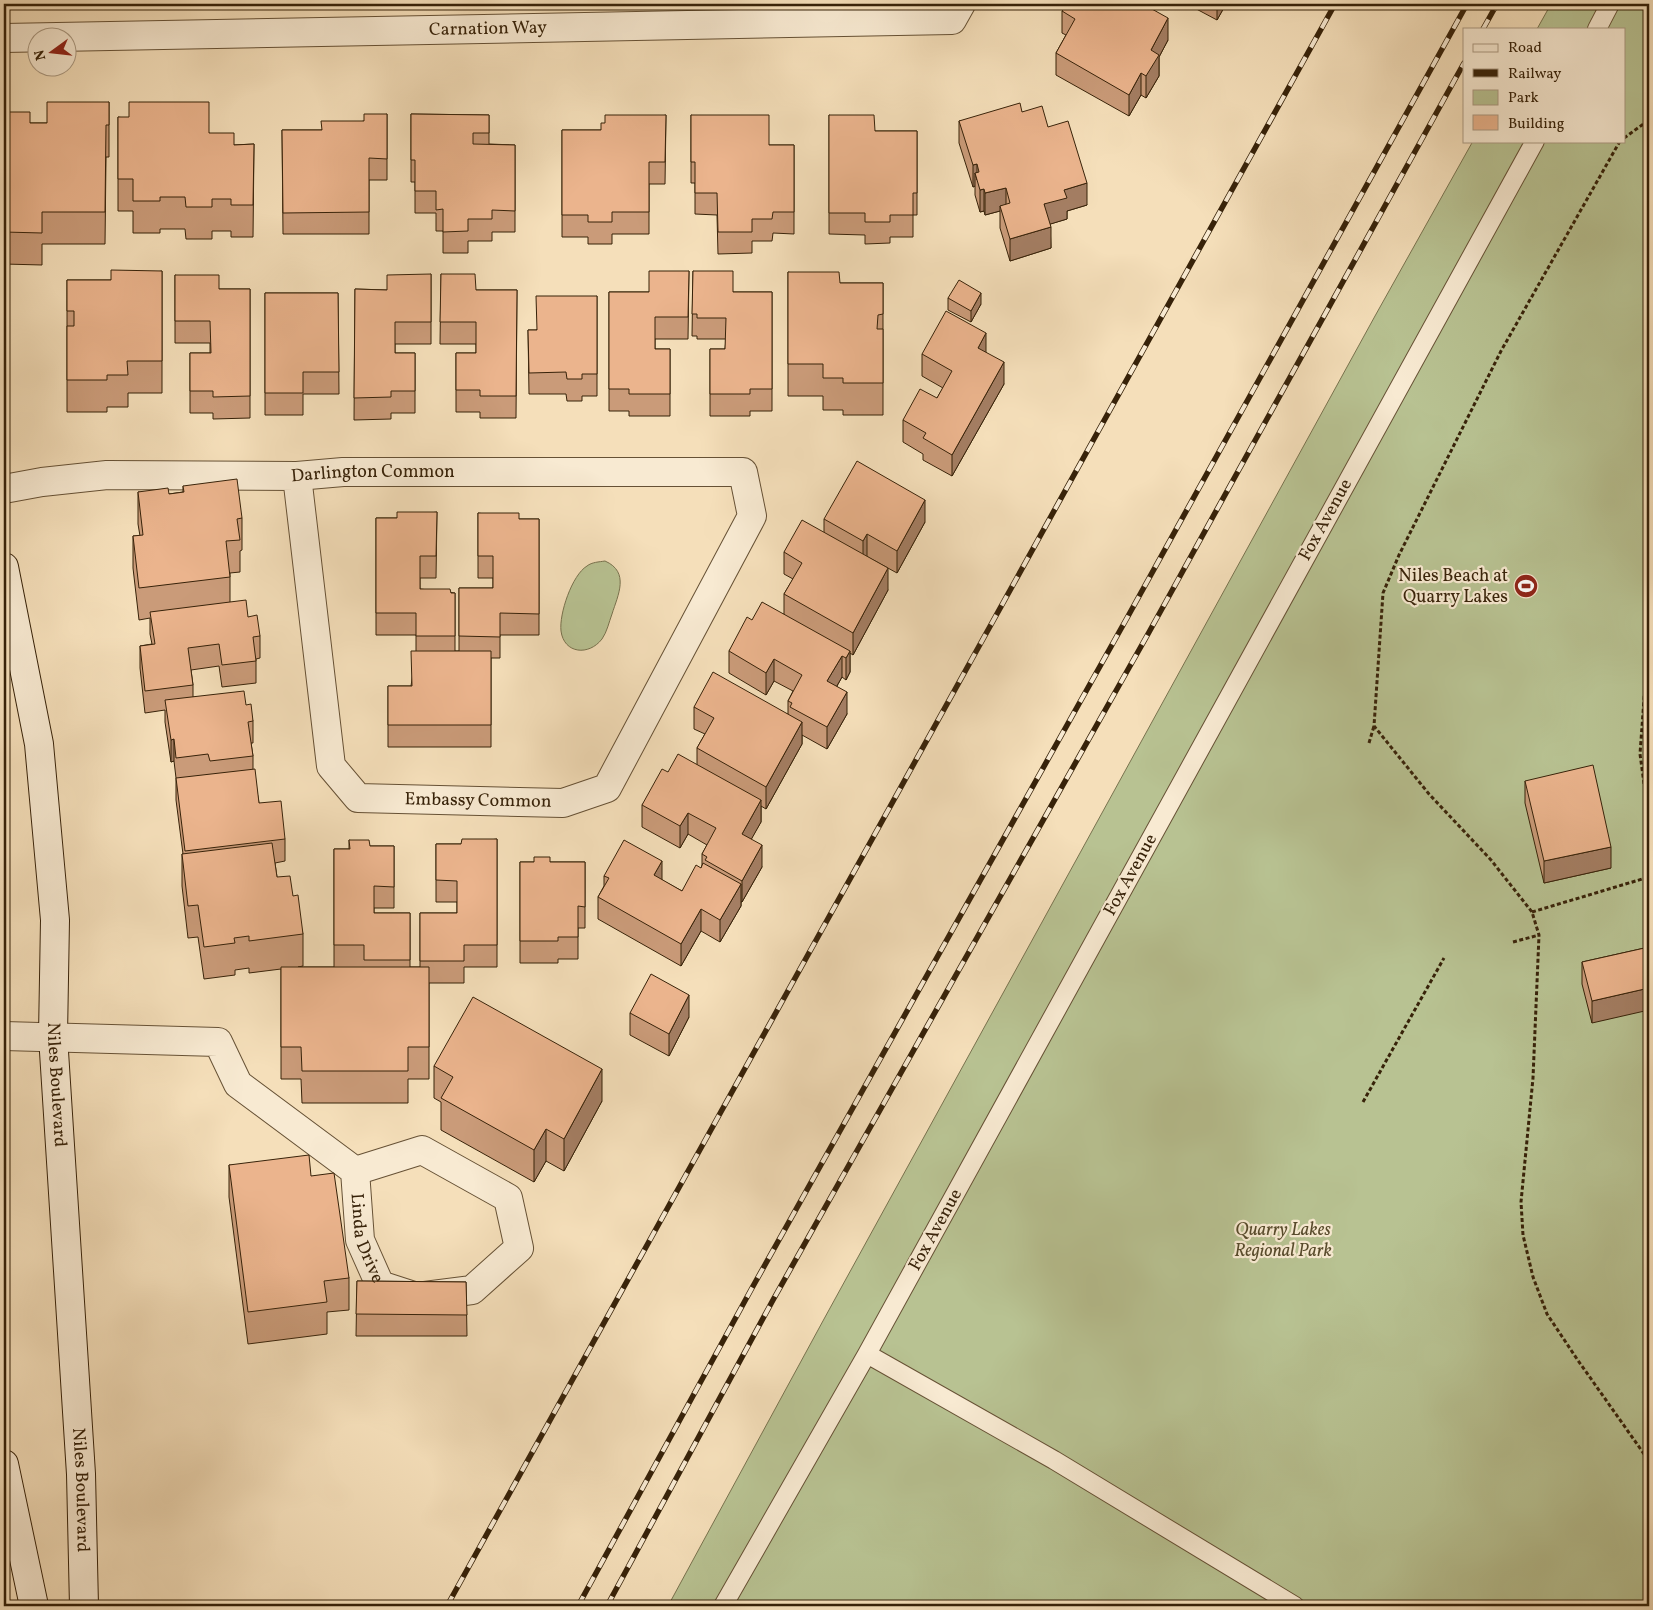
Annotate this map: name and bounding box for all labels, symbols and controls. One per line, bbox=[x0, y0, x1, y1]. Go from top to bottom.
street label: Carnation Way bbox=[429, 15, 547, 42]
north arrow bbox=[28, 28, 78, 78]
legend bbox=[1463, 28, 1626, 142]
text: Road bbox=[1508, 38, 1542, 59]
text: N bbox=[30, 48, 51, 62]
text: Railway bbox=[1508, 64, 1561, 85]
text: Park bbox=[1508, 88, 1539, 109]
text: Building bbox=[1508, 114, 1565, 135]
street label: Darlington Common bbox=[290, 460, 455, 489]
street label: Fox Avenue bbox=[1293, 474, 1359, 566]
place label: Niles Beach at Quarry Lakes bbox=[1398, 564, 1508, 610]
sports icon: Niles Beach at Quarry Lakes bbox=[1513, 573, 1539, 599]
street label: Embassy Common bbox=[404, 787, 552, 815]
street label: Fox Avenue bbox=[1098, 829, 1164, 921]
street label: Niles Boulevard bbox=[41, 1022, 73, 1148]
street label: Fox Avenue bbox=[903, 1184, 969, 1276]
street label: Linda Drive bbox=[344, 1192, 390, 1287]
park label: Quarry Lakes Regional Park bbox=[1234, 1218, 1332, 1264]
street label: Niles Boulevard bbox=[66, 1427, 95, 1553]

